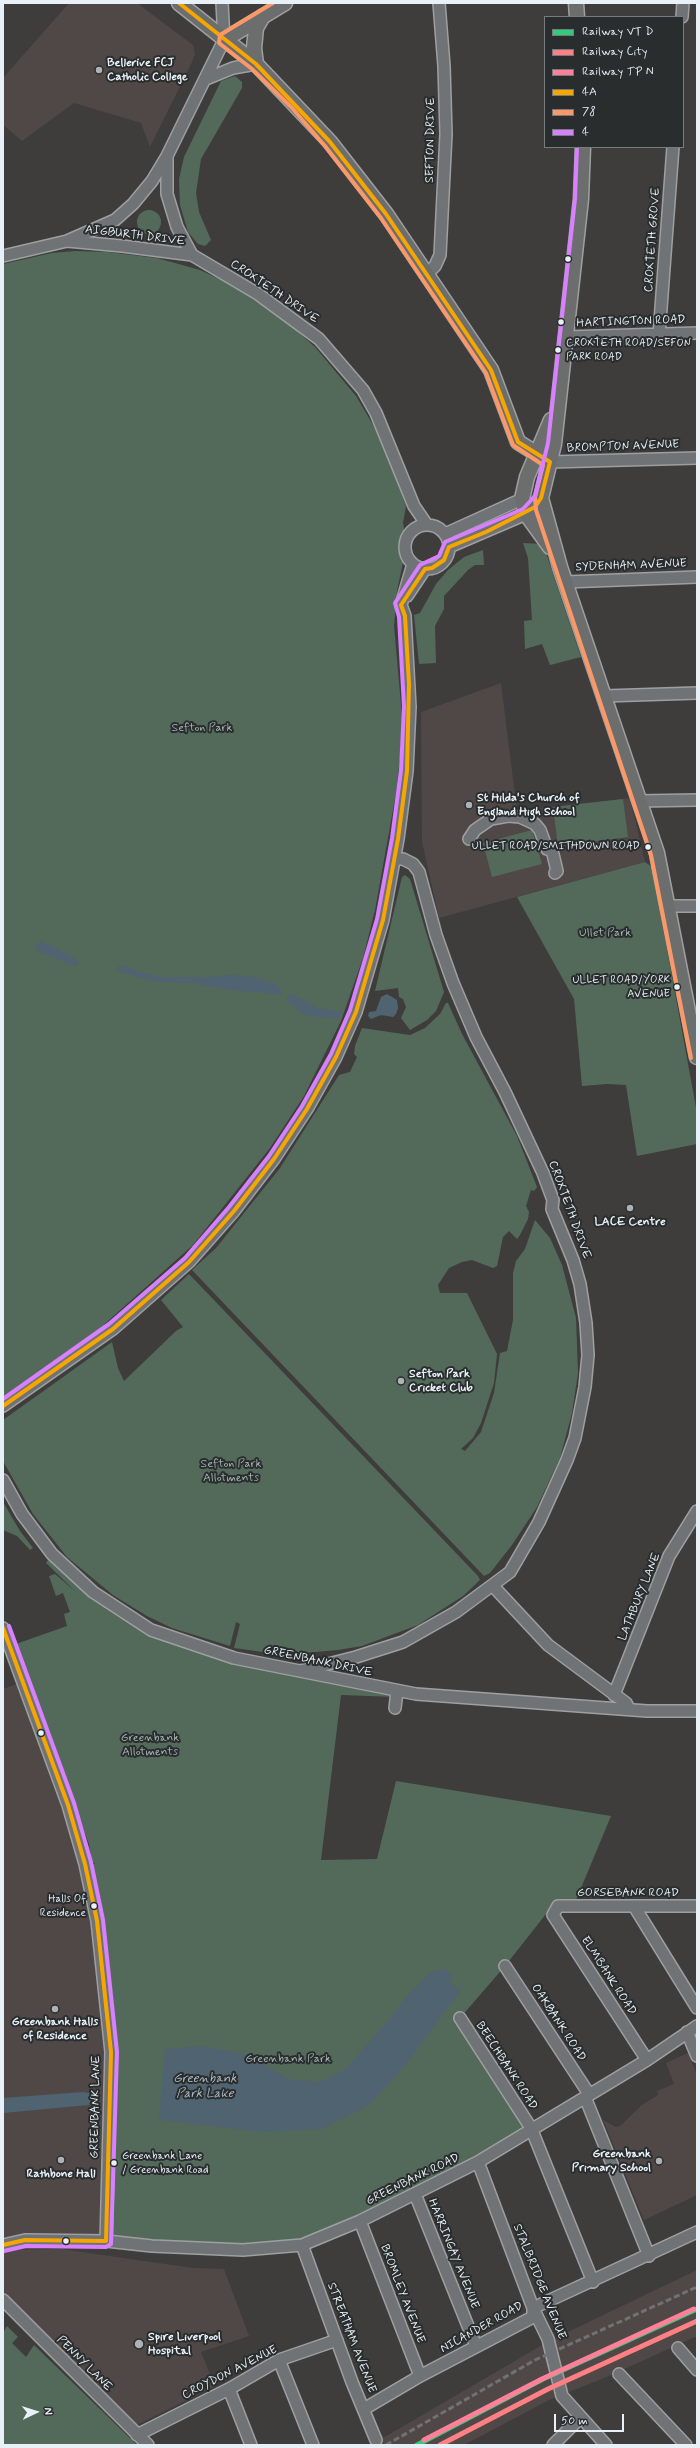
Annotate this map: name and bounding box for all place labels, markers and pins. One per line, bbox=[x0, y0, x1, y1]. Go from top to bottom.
place label: Bellerive FCJ Catholic College bbox=[107, 56, 188, 84]
marker: Bellerive FCJ Catholic College bbox=[94, 65, 104, 75]
unlabelled marker bbox=[563, 254, 573, 264]
unlabelled marker bbox=[556, 317, 566, 327]
place label: CROXTETH ROAD/SEFON PARK ROAD bbox=[566, 337, 691, 363]
marker: CROXTETH ROAD/SEFON PARK ROAD bbox=[553, 345, 563, 355]
place label: St Hilda's Church of England High School bbox=[477, 791, 580, 819]
marker: St Hilda's Church of England High School bbox=[464, 800, 474, 810]
place label: ULLET ROAD/SMITHDOWN ROAD bbox=[472, 840, 640, 854]
marker: ULLET ROAD/SMITHDOWN ROAD bbox=[643, 842, 653, 852]
place label: ULLET ROAD/YORK AVENUE bbox=[572, 974, 670, 1000]
marker: ULLET ROAD/YORK AVENUE bbox=[672, 982, 682, 992]
marker: LACE Centre bbox=[625, 1203, 635, 1213]
place label: LACE Centre bbox=[594, 1215, 666, 1229]
place label: Sefton Park Cricket Club bbox=[409, 1367, 473, 1395]
marker: Sefton Park Cricket Club bbox=[396, 1376, 406, 1386]
unlabelled marker bbox=[36, 1728, 46, 1738]
place label: Halls Of Residence bbox=[40, 1893, 86, 1919]
marker: Halls Of Residence bbox=[89, 1901, 99, 1911]
marker: Greenbank Halls of Residence bbox=[50, 2004, 60, 2014]
place label: Greenbank Halls of Residence bbox=[12, 2015, 98, 2043]
place label: Greenbank Primary School bbox=[572, 2147, 651, 2175]
place label: Greenbank Lane / Greenbank Road bbox=[122, 2150, 208, 2176]
marker: Rathbone Hall bbox=[56, 2155, 66, 2165]
marker: Greenbank Primary School bbox=[654, 2156, 664, 2166]
marker: Greenbank Lane / Greenbank Road bbox=[109, 2158, 119, 2168]
place label: Rathbone Hall bbox=[26, 2167, 96, 2181]
unlabelled marker bbox=[61, 2236, 71, 2246]
place label: Spire Liverpool Hospital bbox=[148, 2330, 221, 2358]
marker: Spire Liverpool Hospital bbox=[133, 2338, 145, 2350]

